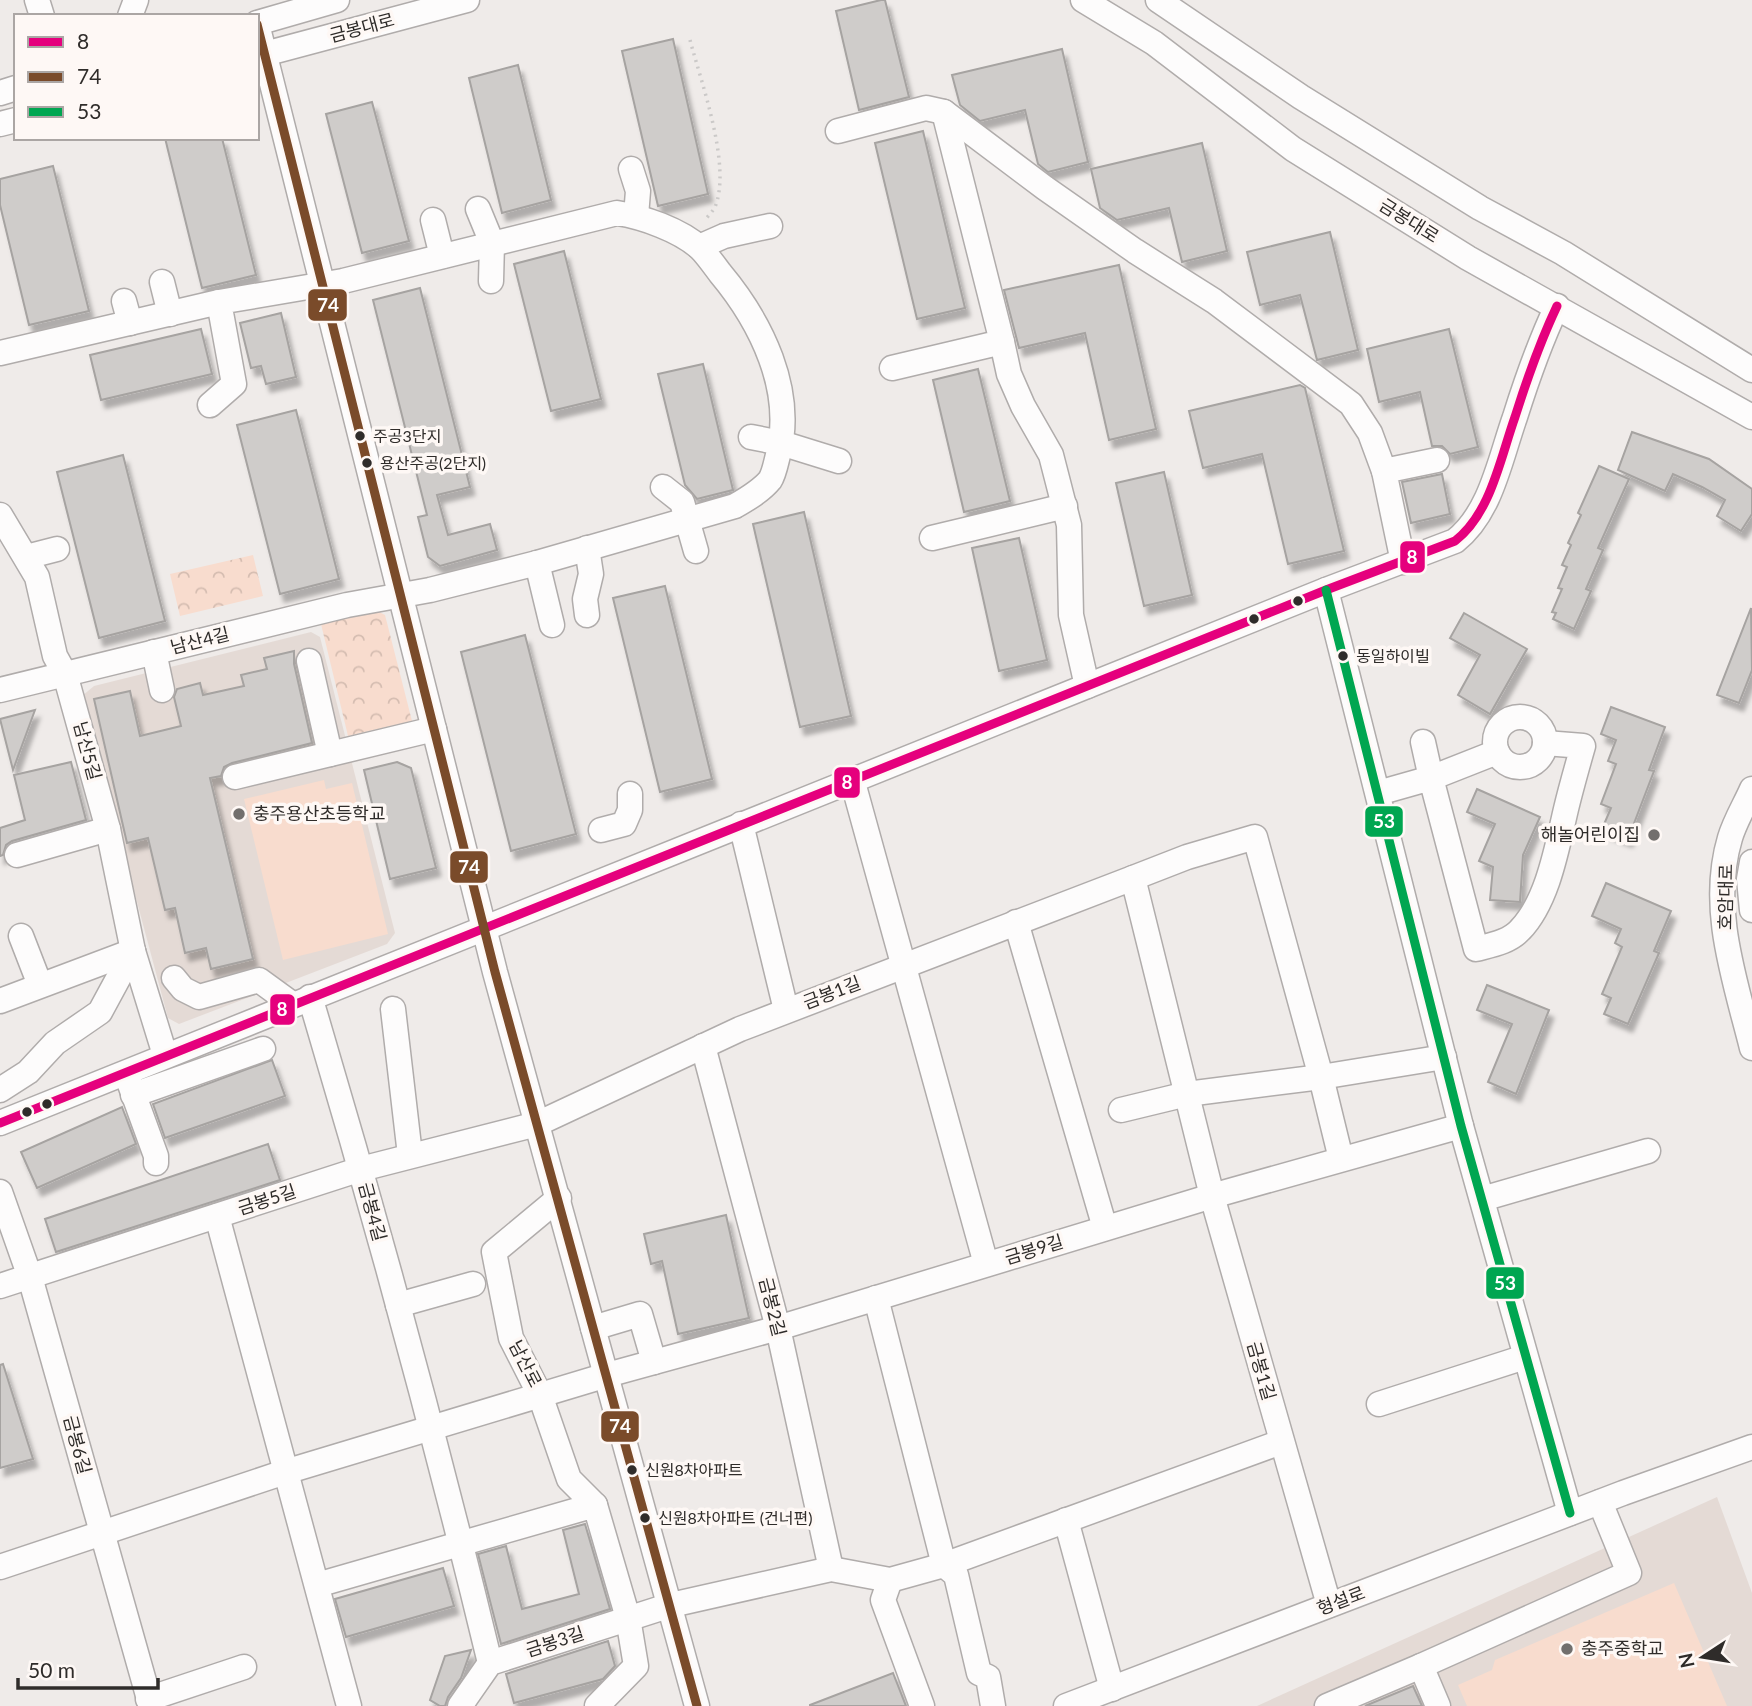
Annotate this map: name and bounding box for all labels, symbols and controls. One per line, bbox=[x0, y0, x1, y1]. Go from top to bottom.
street label: 금봉대로 bbox=[327, 8, 397, 46]
legend bbox=[14, 14, 259, 140]
text: 8 bbox=[77, 28, 89, 53]
text: 74 bbox=[77, 63, 101, 88]
text: 53 bbox=[77, 98, 101, 123]
street label: 금봉대로 bbox=[1376, 193, 1443, 247]
line badge: 74 bbox=[307, 288, 348, 322]
text: 74 bbox=[317, 293, 339, 316]
place label: 주공3단지 bbox=[373, 426, 441, 445]
marker: 주공3단지 bbox=[353, 429, 367, 443]
place label: 용산주공(2단지) bbox=[380, 453, 486, 472]
marker: 용산주공(2단지) bbox=[360, 456, 374, 470]
line badge: 8 bbox=[1399, 540, 1426, 574]
text: 8 bbox=[1406, 545, 1418, 568]
unlabelled marker bbox=[1291, 594, 1305, 608]
unlabelled marker bbox=[1247, 612, 1261, 626]
street label: 남산4길 bbox=[168, 622, 232, 658]
place label: 동일하이빌 bbox=[1356, 646, 1430, 665]
marker: 동일하이빌 bbox=[1336, 649, 1350, 663]
street label: 남산5길 bbox=[70, 719, 106, 783]
line badge: 8 bbox=[833, 766, 861, 799]
text: 8 bbox=[841, 770, 853, 793]
place label: 충주용산초등학교 bbox=[253, 802, 385, 824]
line badge: 53 bbox=[1364, 805, 1404, 838]
marker: 충주용산초등학교 bbox=[231, 806, 247, 822]
text: 53 bbox=[1373, 809, 1395, 832]
place label: 해놀어린이집 bbox=[1541, 823, 1640, 845]
marker: 해놀어린이집 bbox=[1646, 827, 1662, 843]
line badge: 74 bbox=[449, 850, 489, 884]
text: 74 bbox=[458, 855, 480, 878]
street label: 호암대로 bbox=[1713, 864, 1737, 930]
street label: 금봉1길 bbox=[800, 971, 864, 1013]
line badge: 8 bbox=[269, 993, 296, 1026]
text: 8 bbox=[276, 997, 288, 1020]
unlabelled marker bbox=[40, 1097, 54, 1111]
unlabelled marker bbox=[20, 1105, 34, 1119]
street label: 금봉5길 bbox=[235, 1179, 299, 1219]
street label: 금봉4길 bbox=[355, 1180, 391, 1244]
street label: 금봉9길 bbox=[1002, 1230, 1066, 1268]
line badge: 53 bbox=[1485, 1266, 1525, 1300]
text: 53 bbox=[1494, 1271, 1516, 1294]
street label: 금봉2길 bbox=[755, 1275, 791, 1339]
street label: 남산로 bbox=[505, 1336, 547, 1391]
street label: 금봉1길 bbox=[1243, 1339, 1281, 1403]
line badge: 74 bbox=[600, 1410, 640, 1443]
street label: 금봉6길 bbox=[60, 1413, 96, 1477]
text: 74 bbox=[609, 1414, 631, 1437]
place label: 신원8차아파트 bbox=[645, 1460, 743, 1479]
marker: 신원8차아파트 bbox=[625, 1463, 639, 1477]
place label: 신원8차아파트 (건너편) bbox=[658, 1508, 812, 1527]
marker: 신원8차아파트 (건너편) bbox=[638, 1511, 652, 1525]
street label: 형설로 bbox=[1314, 1581, 1368, 1619]
street label: 금봉3길 bbox=[523, 1621, 587, 1661]
north arrow bbox=[1668, 1622, 1738, 1692]
place label: 충주중학교 bbox=[1581, 1637, 1664, 1659]
marker: 충주중학교 bbox=[1559, 1641, 1575, 1657]
scale bar bbox=[18, 1646, 158, 1690]
text: N bbox=[1673, 1651, 1699, 1670]
text: 50 m bbox=[28, 1657, 75, 1682]

